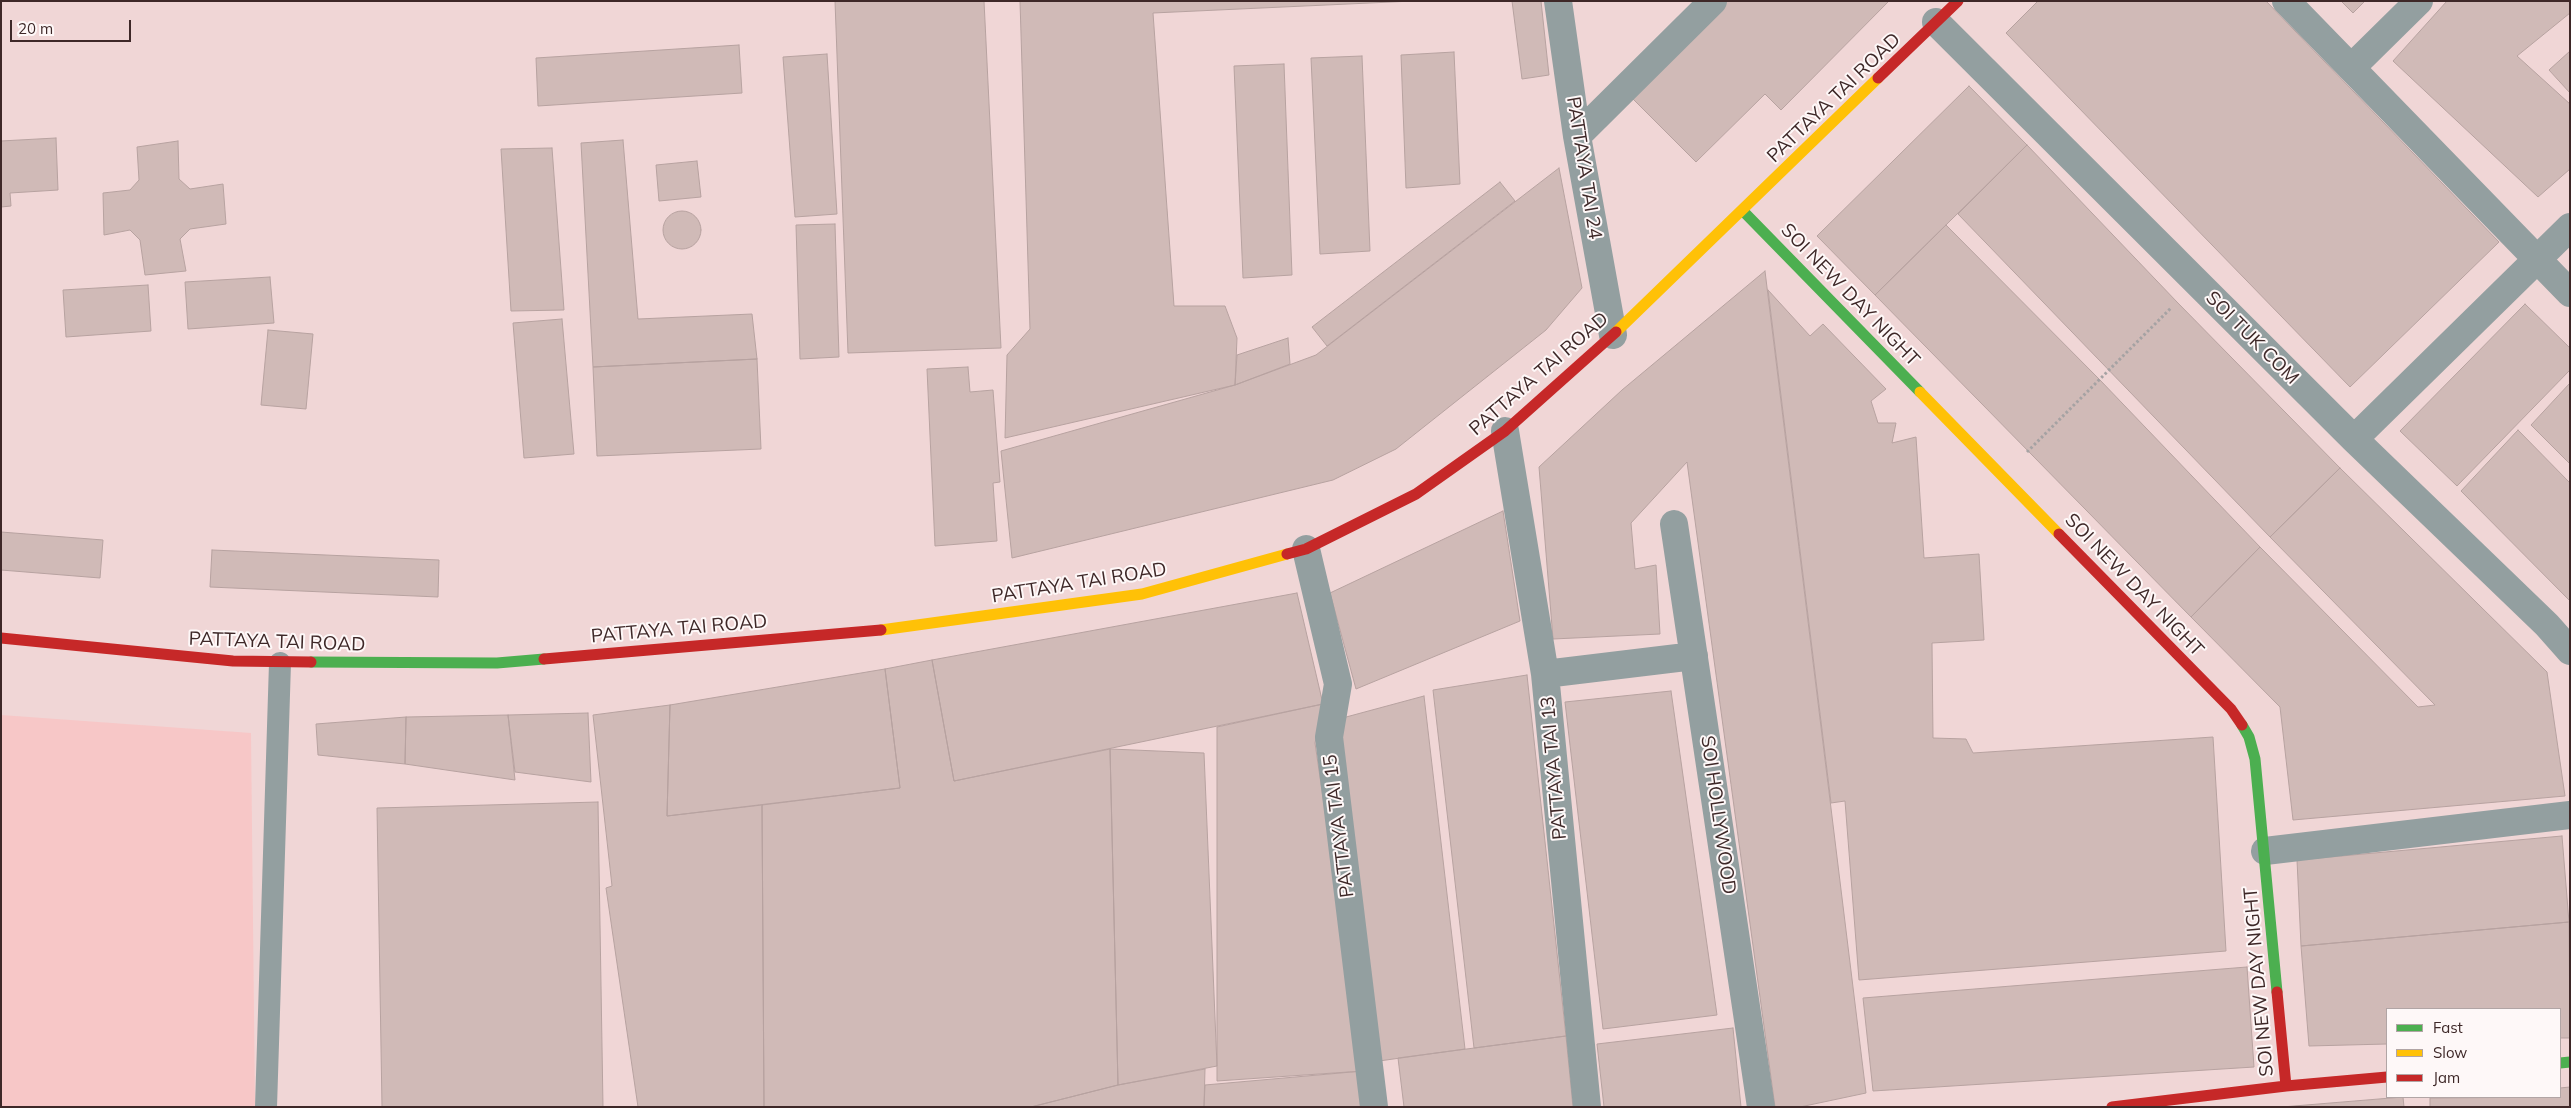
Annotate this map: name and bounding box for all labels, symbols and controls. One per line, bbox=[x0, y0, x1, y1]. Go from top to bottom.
scale bar bbox=[12, 10, 134, 42]
text: 20 m bbox=[18, 19, 53, 38]
street label: PATTAYA TAI ROAD bbox=[1763, 28, 1905, 168]
street label: PATTAYA TAI 24 bbox=[1561, 95, 1607, 241]
street label: SOI NEW DAY NIGHT bbox=[1776, 219, 1924, 371]
street label: SOI TUK COM bbox=[2201, 287, 2303, 389]
street label: PATTAYA TAI ROAD bbox=[1465, 307, 1613, 441]
street label: SOI NEW DAY NIGHT bbox=[2060, 509, 2208, 661]
street label: PATTAYA TAI ROAD bbox=[990, 558, 1168, 608]
street label: PATTAYA TAI ROAD bbox=[590, 610, 768, 648]
street label: PATTAYA TAI ROAD bbox=[188, 628, 366, 656]
street label: PATTAYA TAI 13 bbox=[1536, 695, 1572, 841]
street label: SOI HOLLYWOOD bbox=[1696, 734, 1740, 896]
street label: PATTAYA TAI 15 bbox=[1319, 753, 1359, 899]
street label: SOI NEW DAY NIGHT bbox=[2239, 886, 2279, 1078]
legend bbox=[2386, 1008, 2561, 1098]
text: Fast bbox=[2433, 1018, 2463, 1037]
text: Slow bbox=[2433, 1043, 2467, 1062]
text: Jam bbox=[2433, 1068, 2460, 1087]

